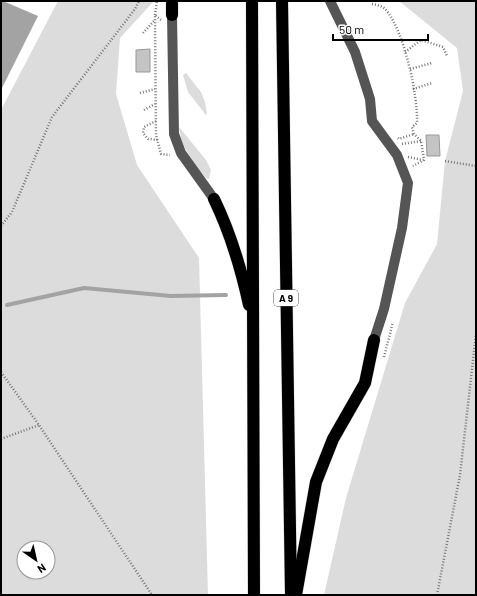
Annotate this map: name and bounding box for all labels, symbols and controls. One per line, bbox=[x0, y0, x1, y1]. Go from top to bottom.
scale bar bbox=[333, 16, 428, 42]
text: 50 m bbox=[339, 22, 364, 36]
road number: A 9 bbox=[274, 290, 298, 306]
north arrow bbox=[16, 540, 56, 580]
text: N bbox=[35, 561, 49, 576]

